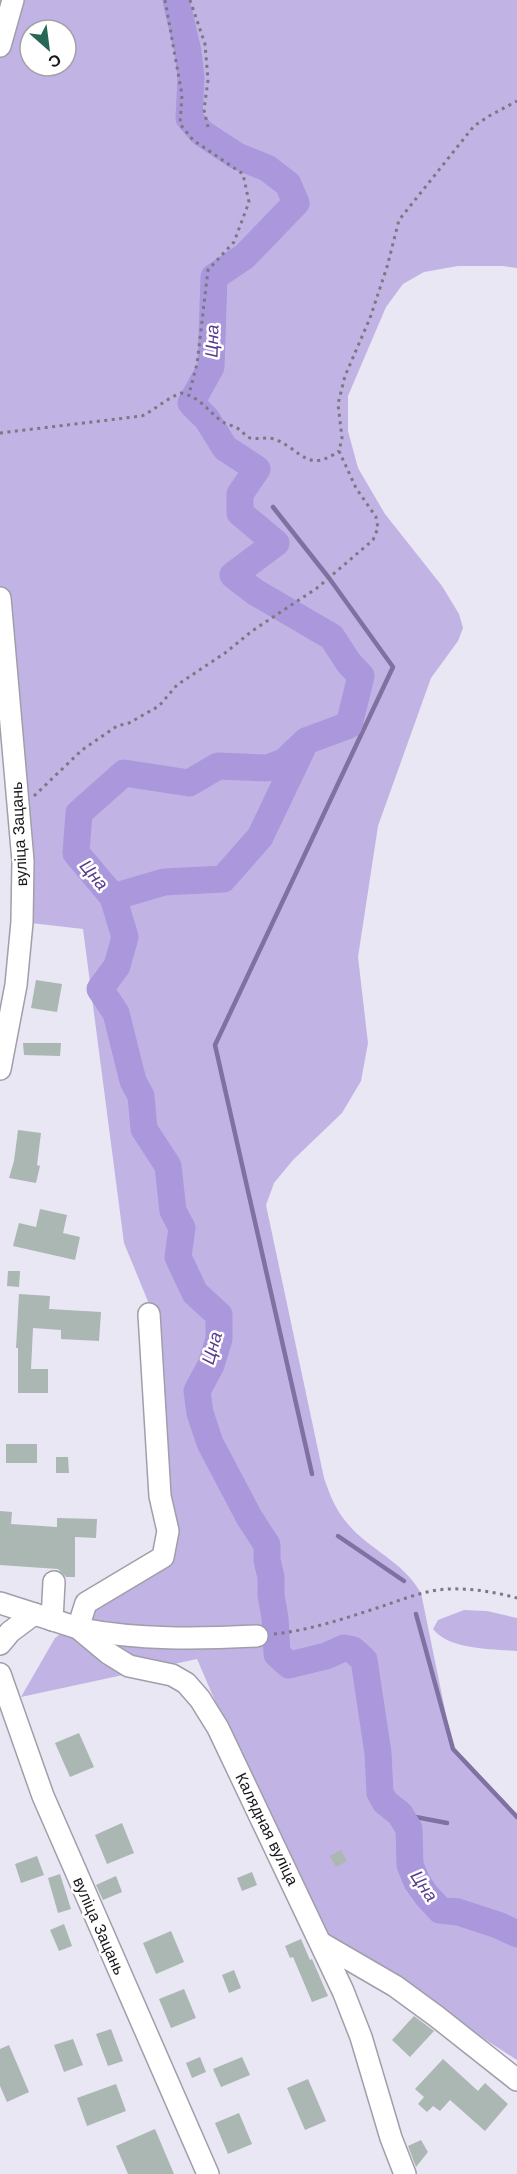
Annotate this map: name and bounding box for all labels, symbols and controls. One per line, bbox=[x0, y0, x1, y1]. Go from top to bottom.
north arrow bbox=[18, 18, 78, 78]
text: С bbox=[44, 49, 65, 73]
water label: Цна bbox=[199, 324, 225, 358]
street label: вуліца Зацань bbox=[6, 781, 32, 887]
water label: Цна bbox=[74, 855, 114, 895]
water label: Цна bbox=[196, 1329, 228, 1367]
street label: Калядная вуліца bbox=[231, 1769, 303, 1889]
water label: Цна bbox=[405, 1866, 443, 1906]
street label: вуліца Зацань bbox=[68, 1874, 130, 1978]

